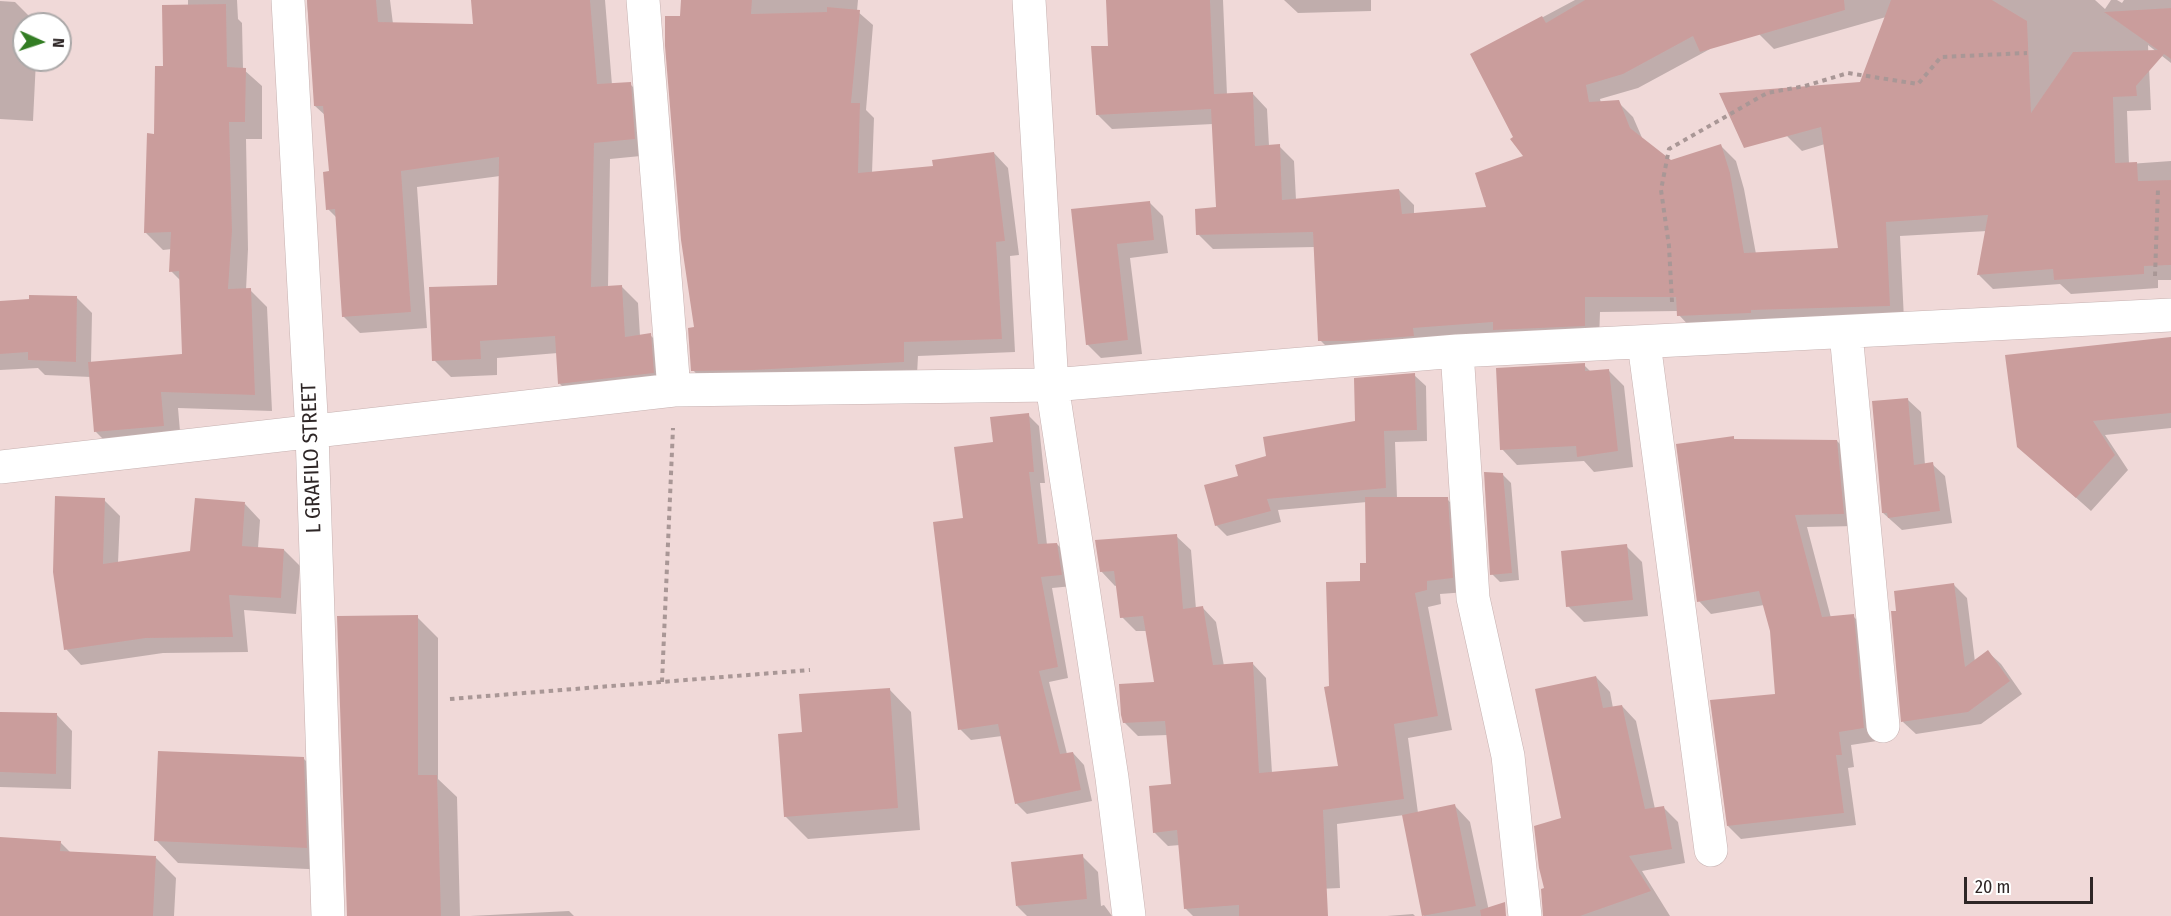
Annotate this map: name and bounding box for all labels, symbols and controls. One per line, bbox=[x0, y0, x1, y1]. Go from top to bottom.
north arrow bbox=[12, 12, 72, 72]
text: N bbox=[49, 38, 68, 48]
street label: L GRAFILO STREET bbox=[297, 382, 327, 534]
scale bar bbox=[1967, 865, 2096, 903]
text: 20 m bbox=[1975, 876, 2010, 898]

